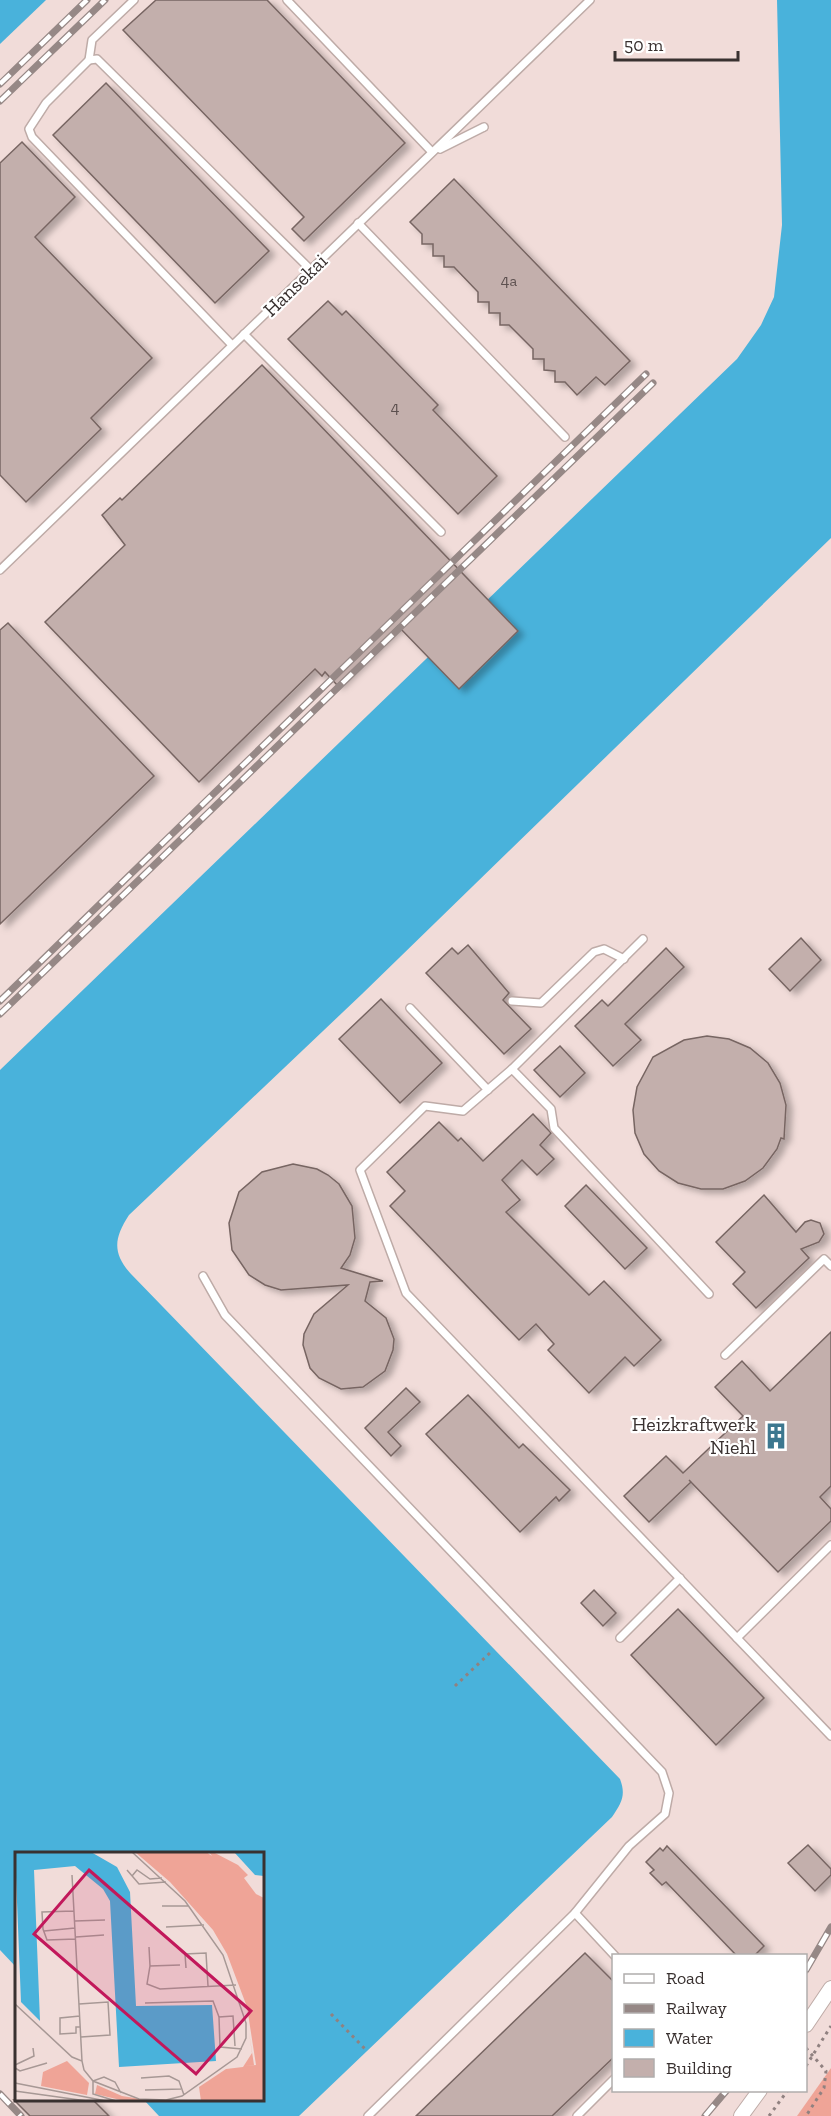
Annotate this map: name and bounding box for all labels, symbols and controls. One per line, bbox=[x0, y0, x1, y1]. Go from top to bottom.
scale bar bbox=[615, 24, 738, 62]
text: 50 m bbox=[624, 34, 664, 56]
street label: Hansekai bbox=[258, 248, 332, 321]
house number: 4a bbox=[501, 271, 517, 290]
house number: 4 bbox=[391, 398, 400, 417]
place label: Heizkraftwerk Niehl bbox=[632, 1412, 757, 1459]
building icon: Heizkraftwerk Niehl bbox=[761, 1421, 791, 1451]
inset map bbox=[15, 1852, 264, 2101]
legend bbox=[612, 1954, 807, 2092]
text: Road bbox=[666, 1967, 705, 1989]
text: Railway bbox=[666, 1997, 728, 2019]
text: Water bbox=[666, 2027, 713, 2049]
text: Building bbox=[666, 2057, 732, 2079]

